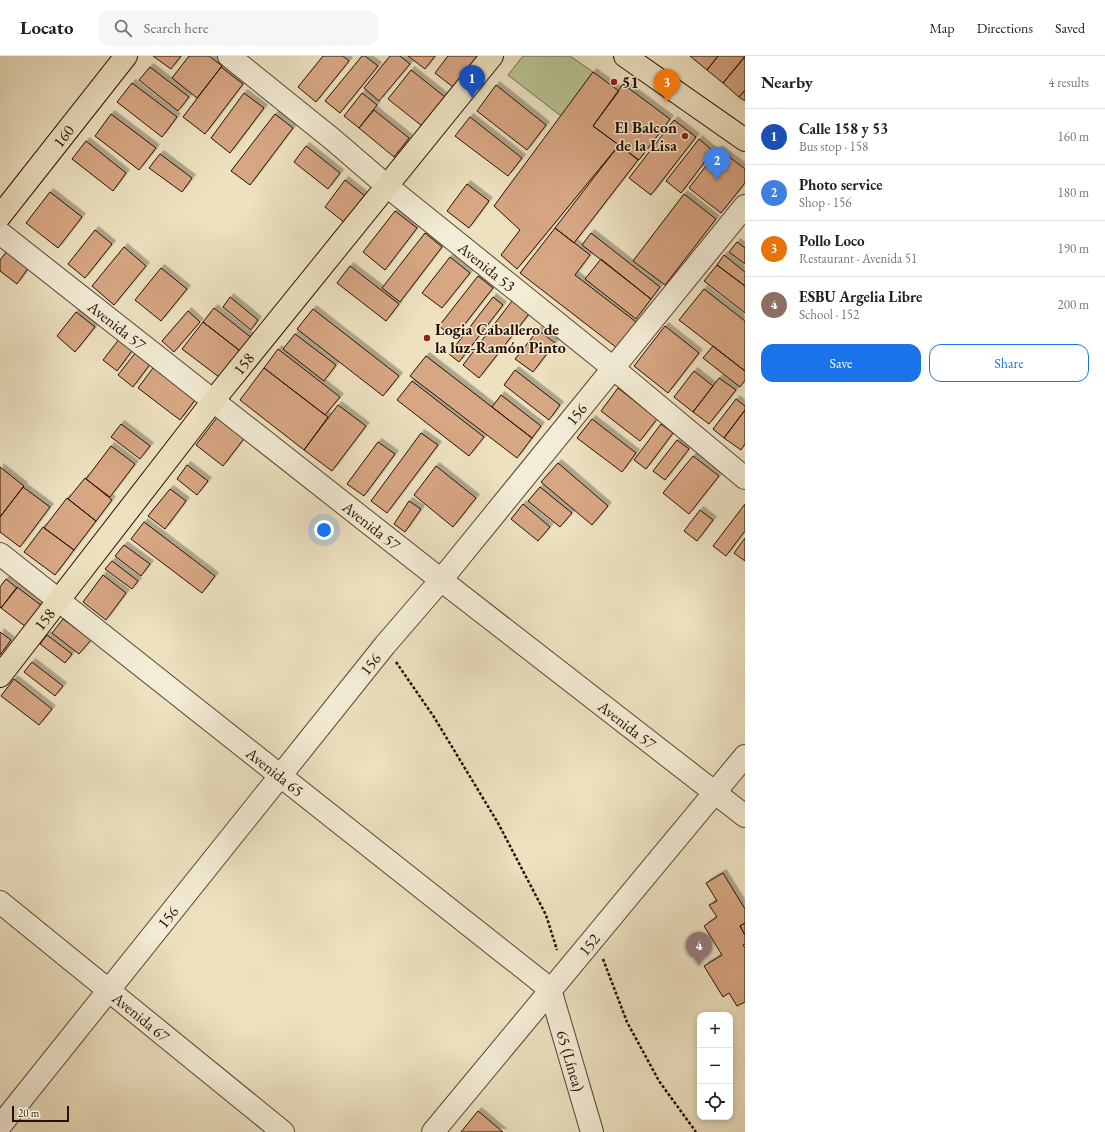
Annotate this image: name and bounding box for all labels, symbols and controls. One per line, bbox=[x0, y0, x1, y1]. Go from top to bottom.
search box bbox=[98, 10, 378, 46]
text: Locato bbox=[20, 15, 74, 40]
icon: search bbox=[112, 17, 134, 39]
text: Search here bbox=[144, 18, 209, 37]
text: Map bbox=[929, 19, 955, 37]
text: Directions bbox=[977, 19, 1033, 37]
text: Saved bbox=[1055, 19, 1085, 37]
pin: 1 bbox=[459, 65, 485, 98]
pin: 3 bbox=[654, 69, 680, 102]
text: Nearby bbox=[761, 71, 813, 93]
place label: 51 bbox=[622, 72, 639, 93]
text: 4 results bbox=[1048, 74, 1089, 91]
marker: 51 bbox=[609, 77, 619, 87]
place label: El Balcon de la Lisa bbox=[615, 117, 678, 156]
text: Calle 158 y 53 bbox=[799, 119, 888, 138]
street label: 160 bbox=[48, 120, 79, 151]
text: 1 bbox=[771, 128, 777, 145]
text: 160 m bbox=[1058, 128, 1089, 145]
marker: El Balcon de la Lisa bbox=[680, 131, 690, 141]
text: Bus stop · 158 bbox=[799, 138, 868, 155]
pin: 2 bbox=[704, 147, 730, 180]
text: Photo service bbox=[799, 175, 883, 194]
text: 2 bbox=[771, 184, 777, 201]
text: 180 m bbox=[1058, 184, 1089, 201]
text: Shop · 156 bbox=[799, 194, 851, 211]
text: Pollo Loco bbox=[799, 231, 865, 250]
street label: Avenida 53 bbox=[453, 236, 520, 296]
text: 3 bbox=[771, 240, 777, 257]
text: 190 m bbox=[1058, 240, 1089, 257]
text: Restaurant · Avenida 51 bbox=[799, 250, 917, 267]
text: ESBU Argelia Libre bbox=[799, 287, 922, 306]
street label: Avenida 57 bbox=[83, 295, 151, 355]
text: 4 bbox=[771, 296, 777, 313]
text: 200 m bbox=[1058, 296, 1089, 313]
text: School · 152 bbox=[799, 306, 859, 323]
place label: Logia Caballero de la luz-Ramón Pinto bbox=[435, 319, 566, 358]
marker: Logia Caballero de la luz-Ramón Pinto bbox=[422, 333, 432, 343]
button: Save bbox=[761, 344, 921, 382]
button: Share bbox=[929, 344, 1089, 382]
street label: 158 bbox=[228, 348, 259, 379]
street label: 156 bbox=[561, 398, 592, 429]
street label: Avenida 57 bbox=[338, 496, 405, 555]
your location bbox=[314, 520, 334, 540]
street label: 158 bbox=[29, 603, 60, 635]
street label: 156 bbox=[355, 648, 386, 679]
street label: Avenida 57 bbox=[593, 695, 661, 754]
street label: Avenida 65 bbox=[241, 742, 309, 801]
street label: 156 bbox=[152, 901, 183, 932]
street label: 152 bbox=[573, 928, 604, 960]
pin: 4 bbox=[686, 932, 712, 965]
street label: Avenida 67 bbox=[107, 986, 175, 1047]
map controls bbox=[697, 1012, 733, 1120]
button: + bbox=[697, 1012, 733, 1048]
street label: 65 (Línea) bbox=[552, 1028, 590, 1094]
button: − bbox=[697, 1048, 733, 1084]
button: locate bbox=[697, 1084, 733, 1120]
scale bar bbox=[12, 1104, 69, 1123]
text: 20 m bbox=[18, 1106, 39, 1120]

